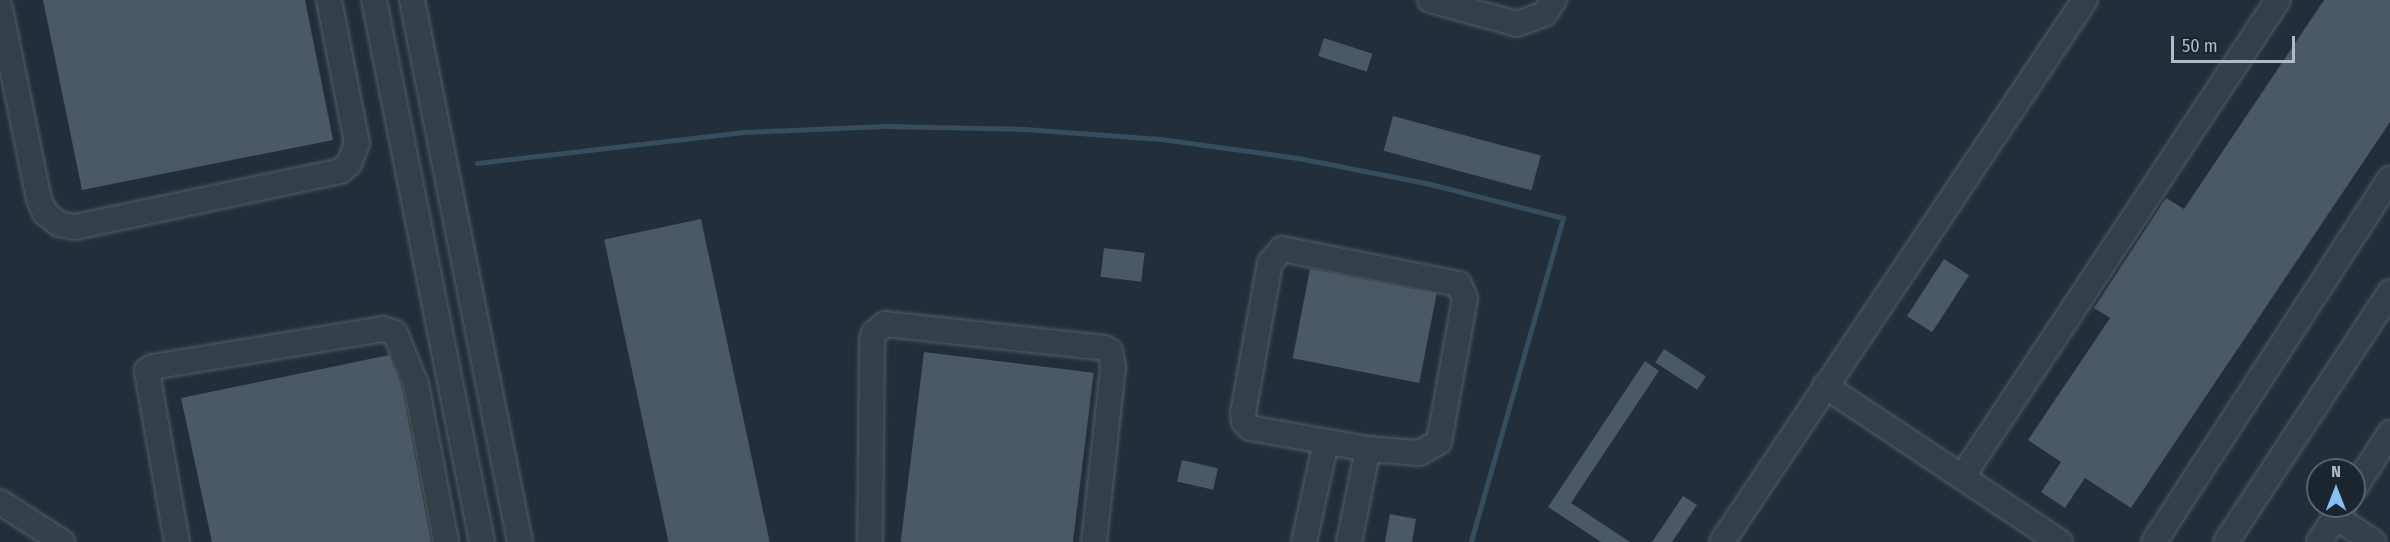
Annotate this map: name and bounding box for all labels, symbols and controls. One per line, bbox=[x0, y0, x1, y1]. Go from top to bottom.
scale bar bbox=[2174, 24, 2298, 62]
text: 50 m bbox=[2182, 35, 2218, 57]
north arrow bbox=[2306, 458, 2366, 518]
text: N bbox=[2331, 462, 2341, 481]

